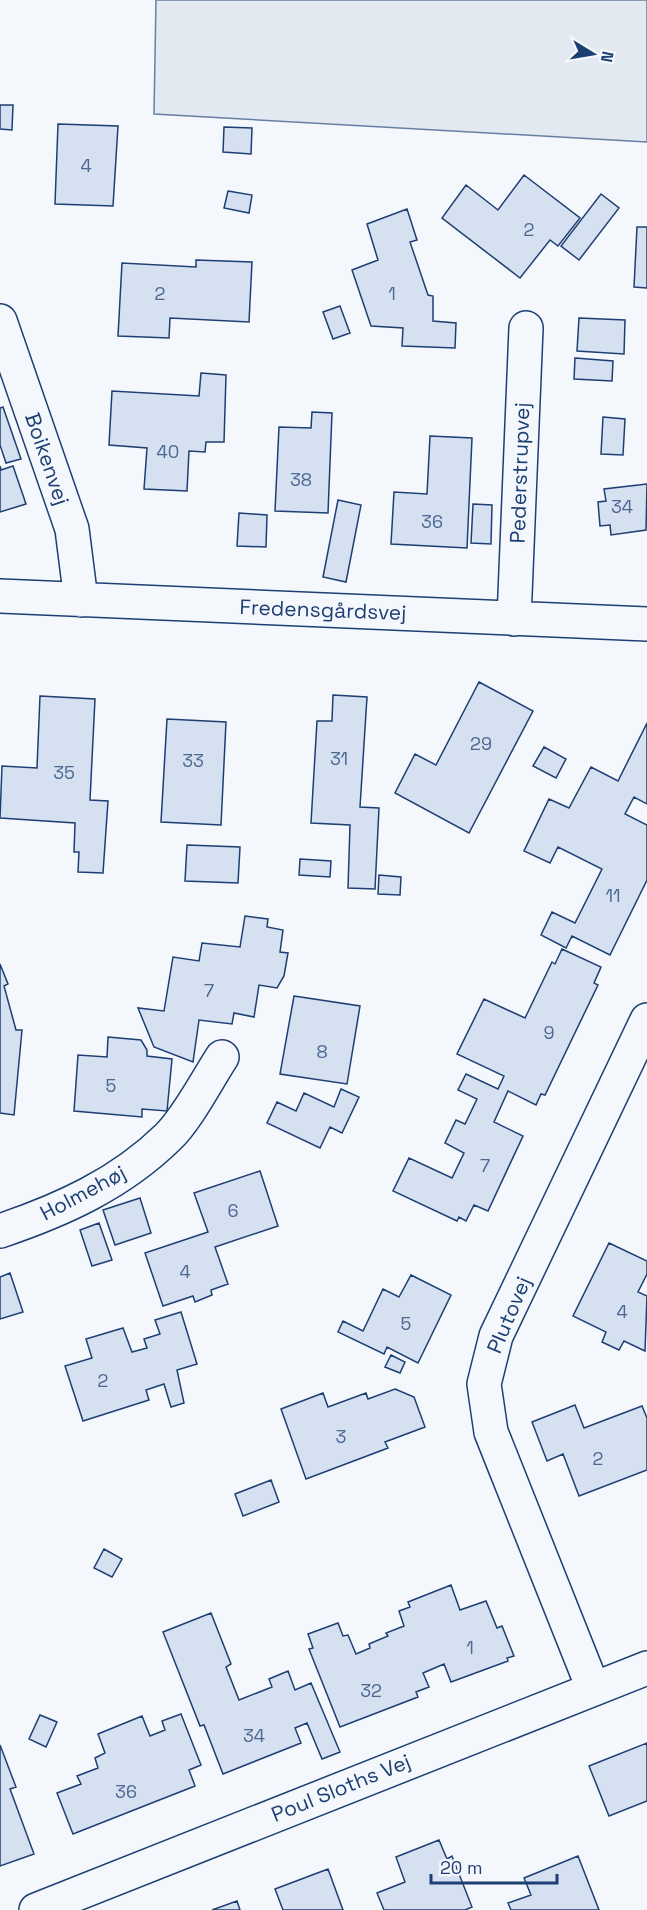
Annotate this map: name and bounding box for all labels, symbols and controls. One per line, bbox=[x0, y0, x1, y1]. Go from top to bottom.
north arrow bbox=[563, 24, 623, 84]
text: N bbox=[596, 49, 619, 64]
house number: 4 bbox=[80, 154, 92, 177]
house number: 2 bbox=[524, 218, 534, 241]
house number: 2 bbox=[155, 282, 165, 305]
house number: 1 bbox=[388, 282, 396, 305]
street label: Pederstrupvej bbox=[504, 402, 535, 544]
street label: Boikenvej bbox=[19, 409, 76, 509]
house number: 40 bbox=[157, 440, 179, 463]
house number: 38 bbox=[290, 468, 312, 491]
house number: 34 bbox=[611, 495, 633, 518]
house number: 36 bbox=[421, 510, 443, 533]
street label: Fredensgårdsvej bbox=[239, 593, 407, 626]
house number: 29 bbox=[470, 732, 492, 755]
house number: 31 bbox=[330, 747, 348, 770]
house number: 33 bbox=[182, 749, 204, 772]
house number: 35 bbox=[53, 761, 75, 784]
house number: 11 bbox=[605, 884, 621, 907]
house number: 7 bbox=[204, 979, 214, 1002]
house number: 9 bbox=[543, 1021, 555, 1044]
house number: 8 bbox=[316, 1040, 328, 1063]
house number: 5 bbox=[106, 1074, 116, 1097]
house number: 7 bbox=[480, 1154, 490, 1177]
street label: Holmehøj bbox=[35, 1159, 130, 1226]
house number: 6 bbox=[227, 1199, 239, 1222]
house number: 4 bbox=[179, 1260, 191, 1283]
street label: Plutovej bbox=[480, 1272, 537, 1357]
house number: 4 bbox=[616, 1300, 628, 1323]
house number: 5 bbox=[401, 1312, 411, 1335]
house number: 2 bbox=[98, 1369, 108, 1392]
house number: 3 bbox=[336, 1425, 346, 1448]
house number: 2 bbox=[593, 1447, 603, 1470]
house number: 1 bbox=[466, 1636, 474, 1659]
house number: 32 bbox=[360, 1679, 382, 1702]
house number: 34 bbox=[243, 1724, 265, 1747]
street label: Poul Sloths Vej bbox=[267, 1747, 414, 1828]
house number: 36 bbox=[115, 1780, 137, 1803]
scale bar bbox=[431, 1847, 557, 1885]
text: 20 m bbox=[440, 1856, 483, 1879]

